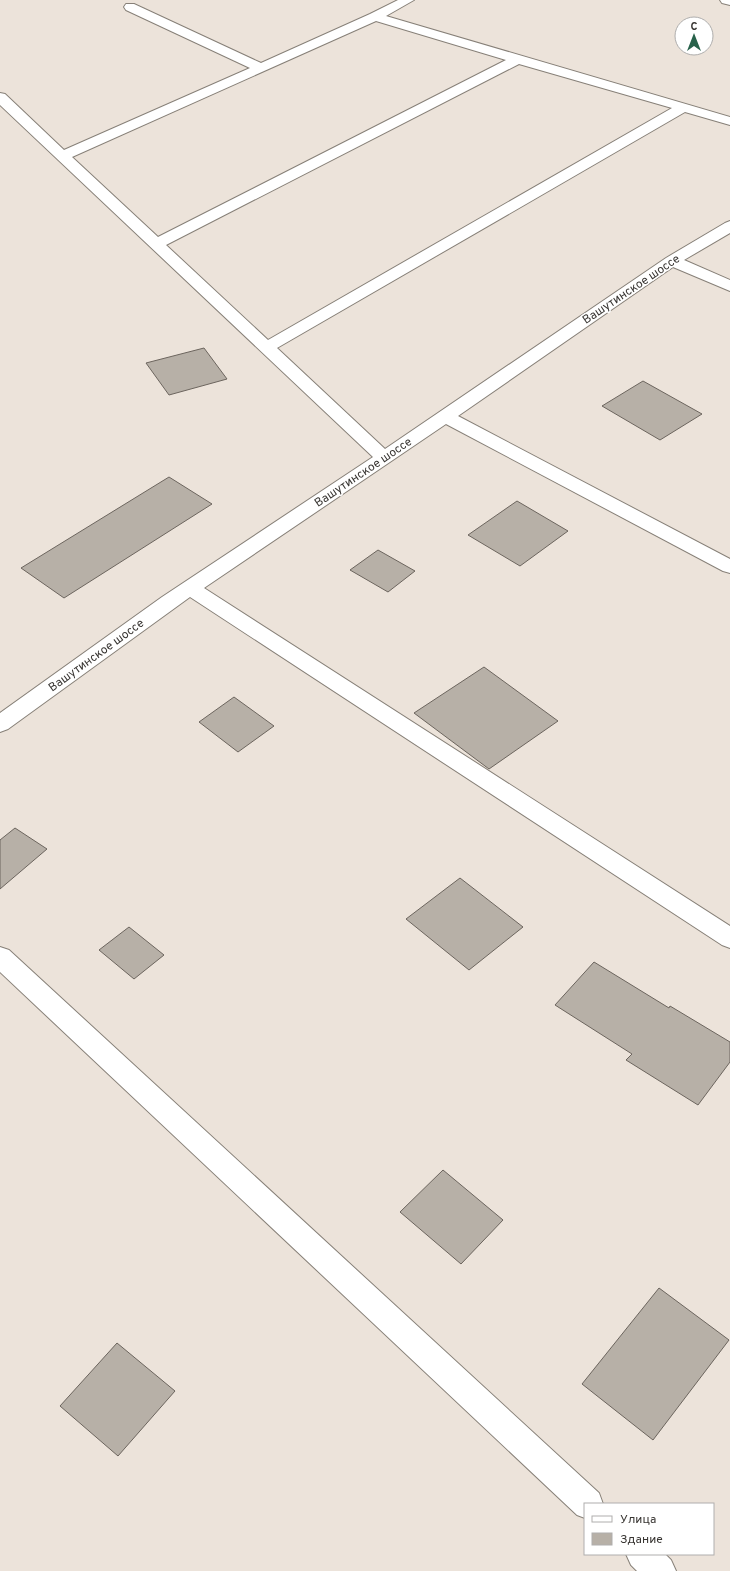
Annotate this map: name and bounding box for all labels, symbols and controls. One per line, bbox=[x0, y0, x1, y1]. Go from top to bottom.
north arrow bbox=[674, 16, 714, 56]
text: С bbox=[690, 20, 698, 34]
street label: Вашутинское шоссе bbox=[580, 251, 684, 328]
street label: Вашутинское шоссе bbox=[312, 434, 416, 511]
street label: Вашутинское шоссе bbox=[46, 616, 148, 696]
legend bbox=[584, 1503, 714, 1555]
text: Улица bbox=[620, 1512, 656, 1528]
text: Здание bbox=[620, 1532, 663, 1548]

